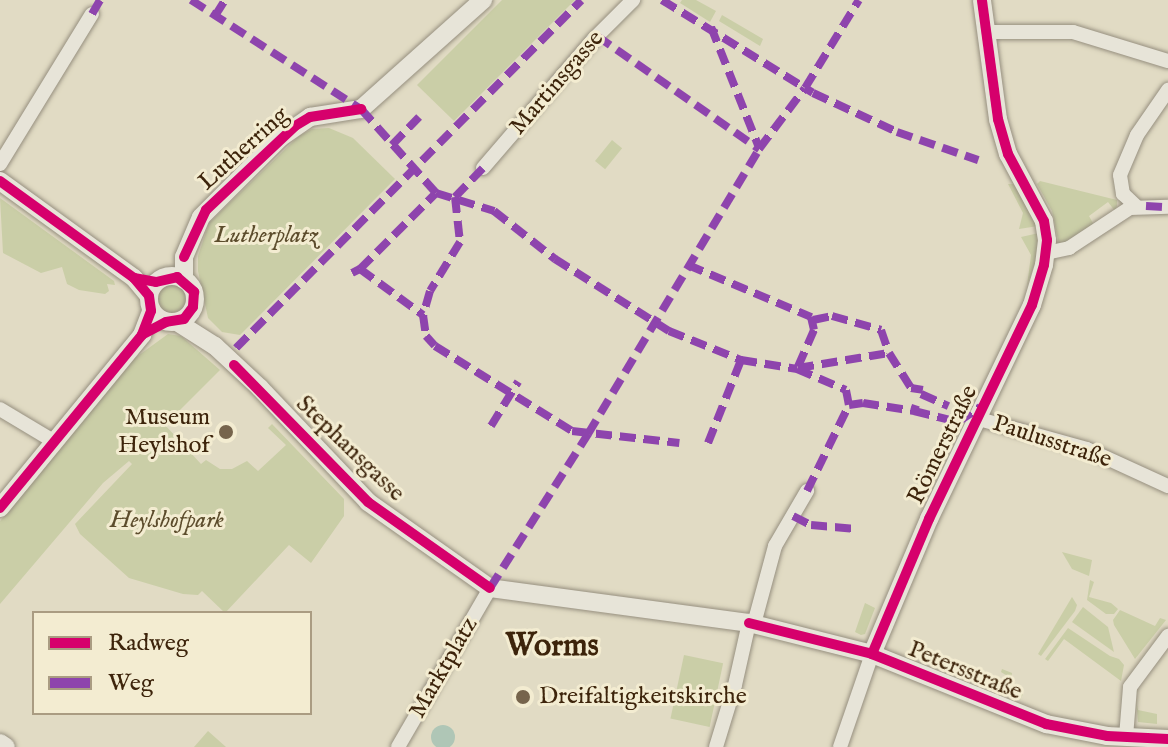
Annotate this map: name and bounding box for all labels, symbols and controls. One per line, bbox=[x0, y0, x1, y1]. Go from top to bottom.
street label: Martinsgasse bbox=[504, 25, 610, 141]
street label: Lutherring bbox=[193, 101, 295, 197]
park label: Lutherplatz bbox=[214, 222, 318, 250]
street label: Römerstraße bbox=[902, 381, 984, 509]
street label: Stephansgasse bbox=[290, 390, 410, 508]
place label: Museum Heylshof bbox=[118, 404, 210, 460]
street label: Paulusstraße bbox=[989, 409, 1115, 475]
marker: Museum Heylshof bbox=[217, 423, 235, 441]
park label: Heylshofpark bbox=[110, 507, 224, 535]
legend bbox=[32, 611, 312, 715]
street label: Marktplatz bbox=[404, 612, 484, 724]
text: Radweg bbox=[108, 628, 189, 659]
district label: Worms bbox=[505, 628, 599, 666]
street label: Petersstraße bbox=[904, 635, 1026, 707]
text: Weg bbox=[108, 668, 154, 699]
place label: Dreifaltigkeitskirche bbox=[539, 683, 747, 711]
marker: Dreifaltigkeitskirche bbox=[514, 688, 532, 706]

